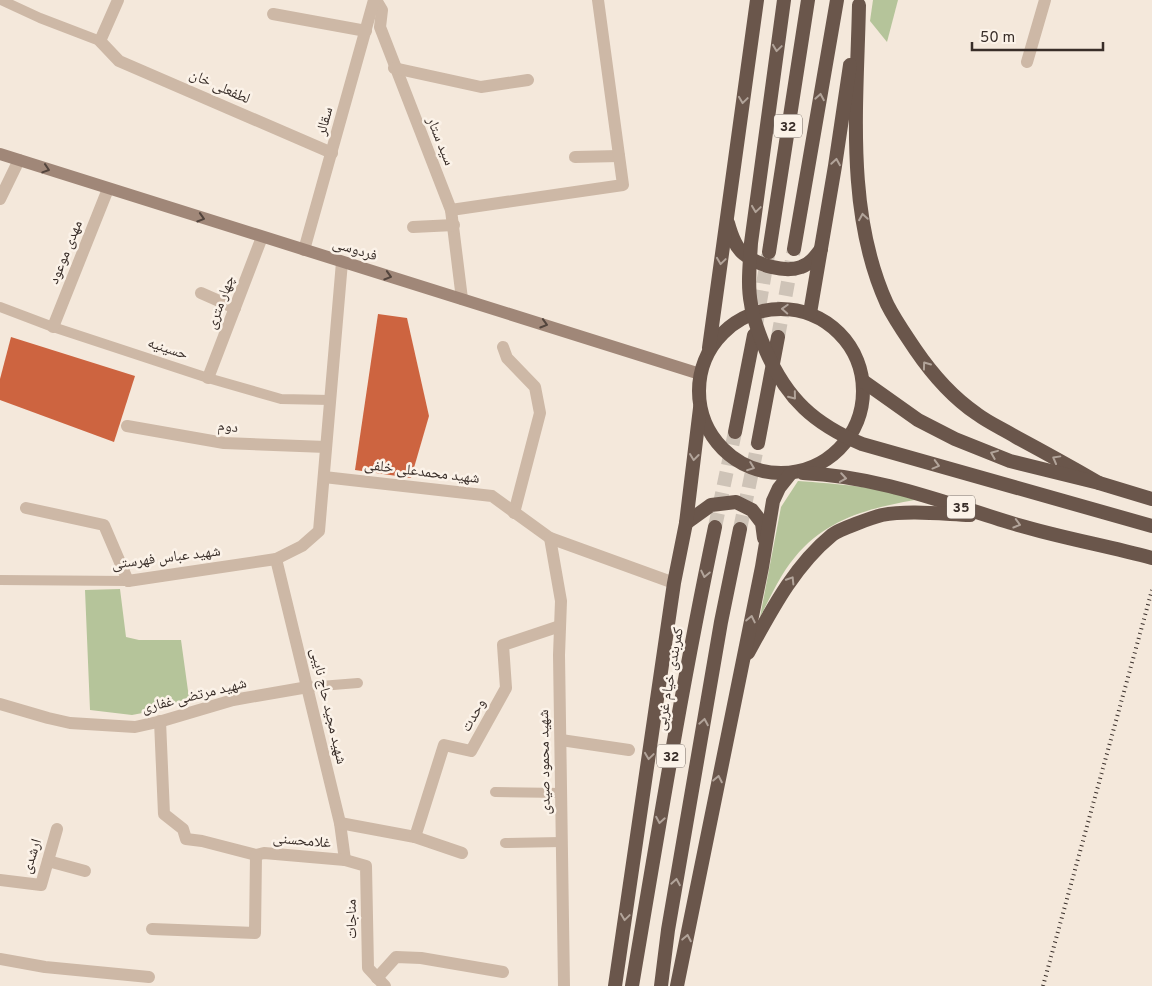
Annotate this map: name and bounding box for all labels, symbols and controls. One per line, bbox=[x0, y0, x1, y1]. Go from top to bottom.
scale bar bbox=[972, 20, 1103, 52]
text: 50 m bbox=[980, 29, 1015, 48]
one-way arrow bbox=[773, 44, 783, 53]
street label: لطفعلی خان bbox=[186, 66, 253, 109]
one-way arrow bbox=[815, 93, 825, 102]
one-way arrow bbox=[739, 96, 749, 105]
street label: سقالر bbox=[312, 105, 338, 139]
street label: سید ستار bbox=[421, 114, 458, 169]
road number: 32 bbox=[774, 114, 802, 138]
one-way arrow bbox=[830, 157, 841, 165]
one-way arrow bbox=[42, 163, 50, 173]
one-way arrow bbox=[751, 206, 762, 214]
one-way arrow bbox=[197, 212, 205, 222]
one-way arrow bbox=[858, 213, 869, 221]
street label: مهدی موعود bbox=[45, 218, 88, 287]
street label: فردوسی bbox=[330, 235, 379, 266]
one-way arrow bbox=[716, 258, 727, 266]
one-way arrow bbox=[384, 271, 392, 281]
street label: چهار متری bbox=[203, 273, 240, 332]
one-way arrow bbox=[781, 304, 789, 315]
one-way arrow bbox=[539, 319, 547, 329]
street label: حسینیه bbox=[145, 334, 191, 365]
one-way arrow bbox=[923, 361, 932, 371]
one-way arrow bbox=[787, 391, 796, 400]
street label: دوم bbox=[217, 417, 239, 438]
one-way arrow bbox=[990, 450, 999, 461]
one-way arrow bbox=[689, 453, 700, 461]
one-way arrow bbox=[1052, 455, 1061, 465]
street label: شهید محمدعلی خلفی bbox=[363, 456, 481, 489]
one-way arrow bbox=[932, 459, 941, 470]
one-way arrow bbox=[747, 461, 755, 471]
one-way arrow bbox=[839, 472, 848, 482]
road number: 35 bbox=[947, 496, 975, 518]
one-way arrow bbox=[1012, 519, 1021, 529]
street label: شهید عباس فهرستی bbox=[111, 542, 222, 575]
one-way arrow bbox=[700, 570, 711, 579]
one-way arrow bbox=[785, 576, 795, 585]
one-way arrow bbox=[745, 615, 755, 624]
street label: کمربندی خیام غربی bbox=[652, 626, 689, 732]
street label: شهید مجید حاج نایبی bbox=[305, 646, 350, 766]
street label: شهید مرتضی غفاری bbox=[140, 674, 249, 719]
street label: وحدت bbox=[457, 696, 491, 736]
street label: شهید محمود صیدی bbox=[535, 709, 556, 815]
one-way arrow bbox=[698, 717, 708, 726]
road number: 32 bbox=[657, 744, 685, 768]
one-way arrow bbox=[644, 752, 654, 760]
one-way arrow bbox=[713, 774, 723, 783]
one-way arrow bbox=[656, 816, 666, 824]
street label: غلامحسنی bbox=[272, 829, 332, 854]
street label: ارشدی bbox=[18, 837, 47, 876]
one-way arrow bbox=[671, 877, 681, 886]
street label: مناجات bbox=[343, 899, 362, 939]
one-way arrow bbox=[620, 913, 631, 921]
one-way arrow bbox=[681, 934, 691, 943]

